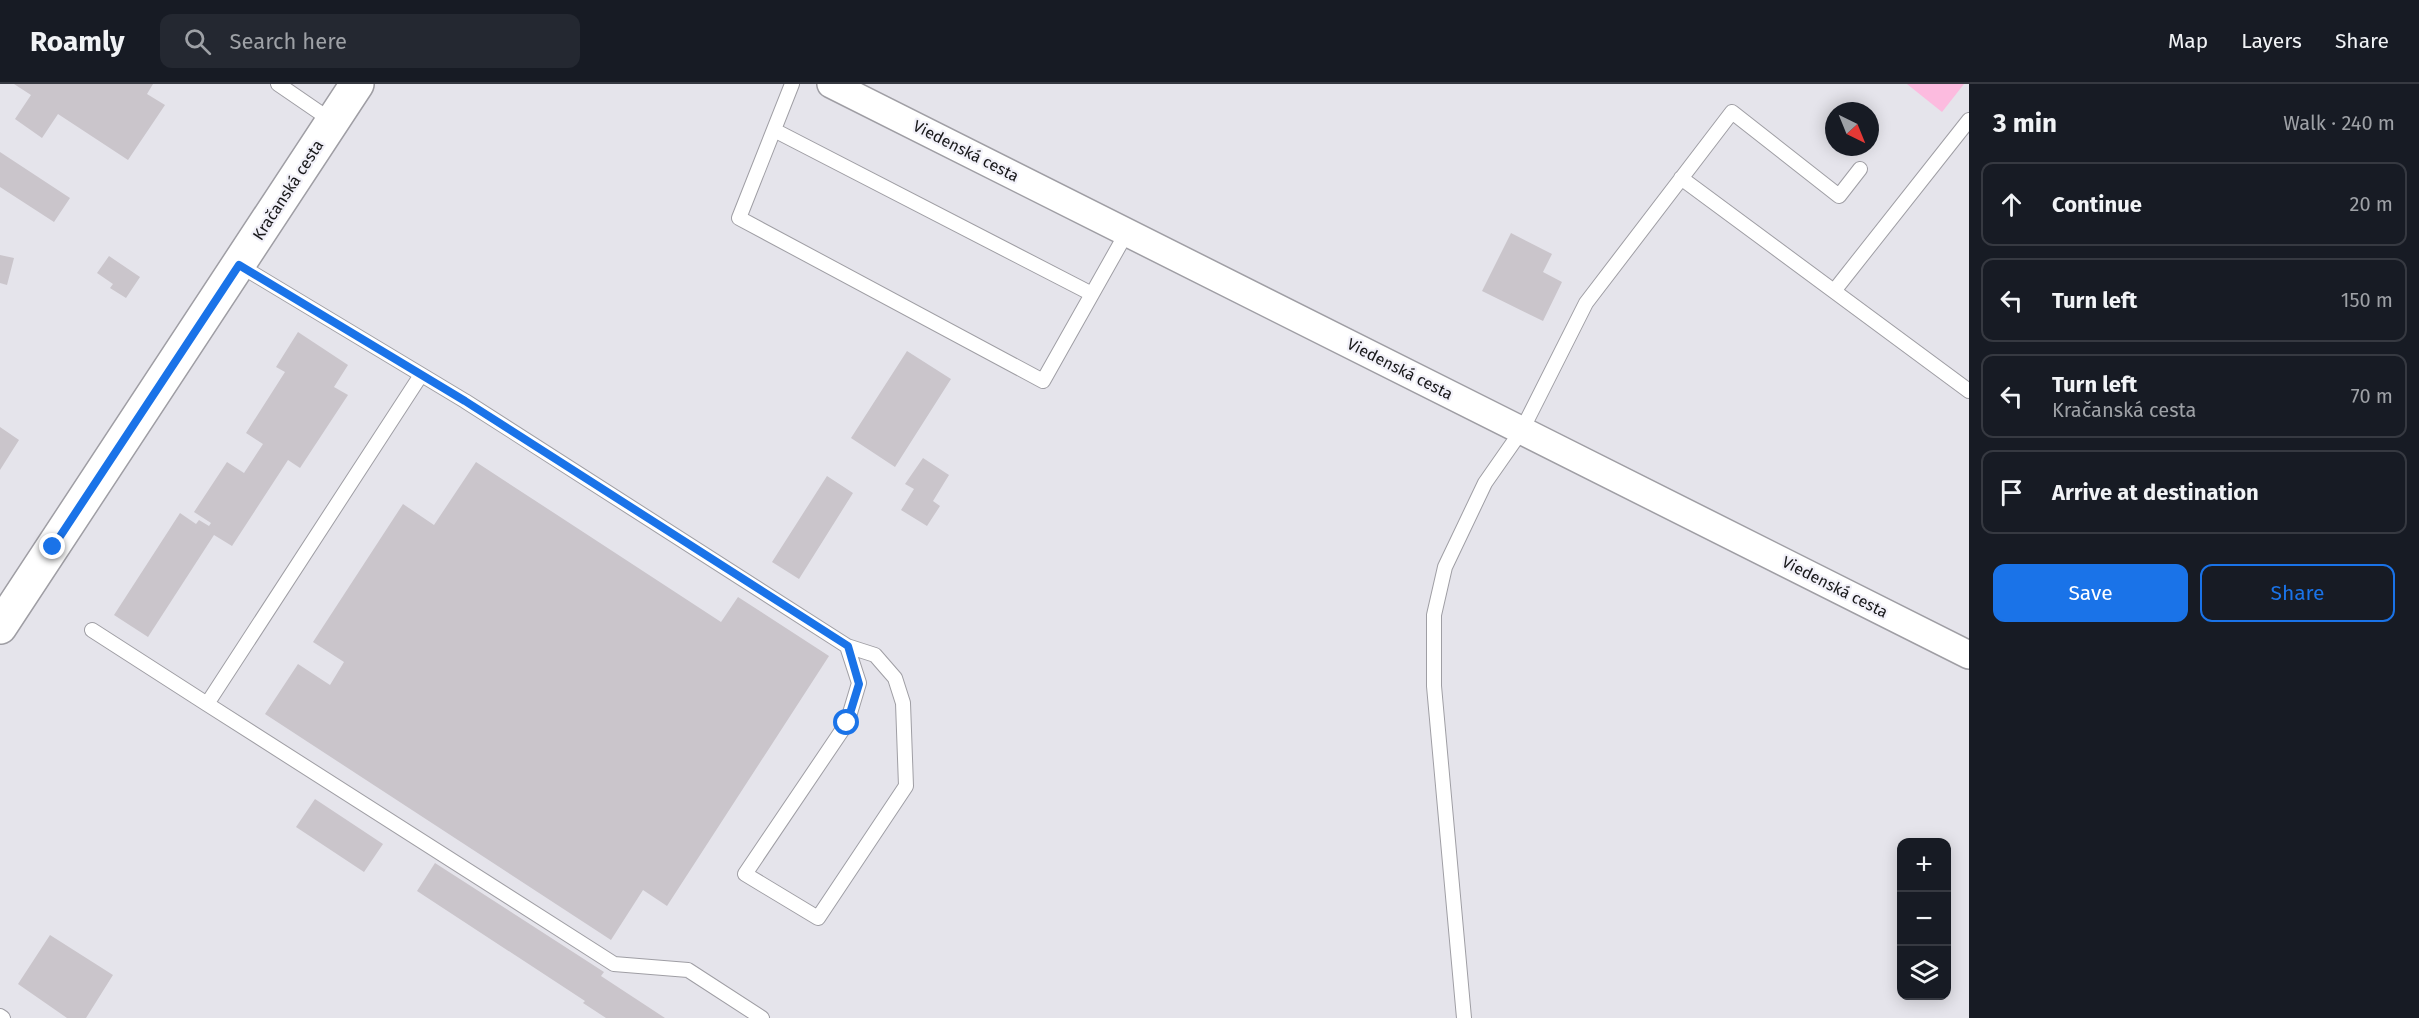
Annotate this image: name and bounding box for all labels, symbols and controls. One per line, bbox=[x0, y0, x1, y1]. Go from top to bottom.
search box bbox=[160, 14, 580, 68]
text: Roamly bbox=[30, 25, 124, 58]
icon: search bbox=[181, 25, 214, 58]
text: Search here bbox=[229, 28, 347, 55]
text: Map bbox=[2168, 28, 2208, 54]
text: Layers bbox=[2241, 28, 2302, 54]
text: Share bbox=[2335, 28, 2389, 54]
north arrow bbox=[1825, 102, 1879, 156]
text: 3 min bbox=[1993, 108, 2057, 139]
text: Walk · 240 m bbox=[2283, 111, 2395, 135]
street label: Viedenská cesta bbox=[910, 116, 1022, 186]
street label: Kračanská cesta bbox=[249, 136, 327, 244]
icon: ahead bbox=[1995, 188, 2028, 221]
text: Continue bbox=[2052, 191, 2142, 218]
text: 20 m bbox=[2350, 192, 2393, 216]
icon: left bbox=[1995, 284, 2028, 317]
text: Turn left bbox=[2052, 287, 2137, 314]
text: 150 m bbox=[2341, 288, 2393, 312]
street label: Viedenská cesta bbox=[1344, 334, 1456, 404]
text: Turn left bbox=[2052, 371, 2137, 398]
icon: left bbox=[1995, 380, 2028, 413]
text: 70 m bbox=[2351, 384, 2393, 408]
text: Kračanská cesta bbox=[2052, 398, 2196, 422]
icon: arrive bbox=[1995, 476, 2028, 509]
text: Arrive at destination bbox=[2052, 479, 2259, 506]
route end bbox=[39, 533, 65, 559]
street label: Viedenská cesta bbox=[1779, 552, 1891, 622]
button: Save bbox=[1993, 564, 2188, 622]
button: Share bbox=[2200, 564, 2395, 622]
route start bbox=[833, 709, 859, 735]
map controls bbox=[1897, 838, 1951, 1000]
button: + bbox=[1897, 838, 1951, 892]
button: − bbox=[1897, 892, 1951, 946]
button: layers bbox=[1897, 946, 1951, 1000]

